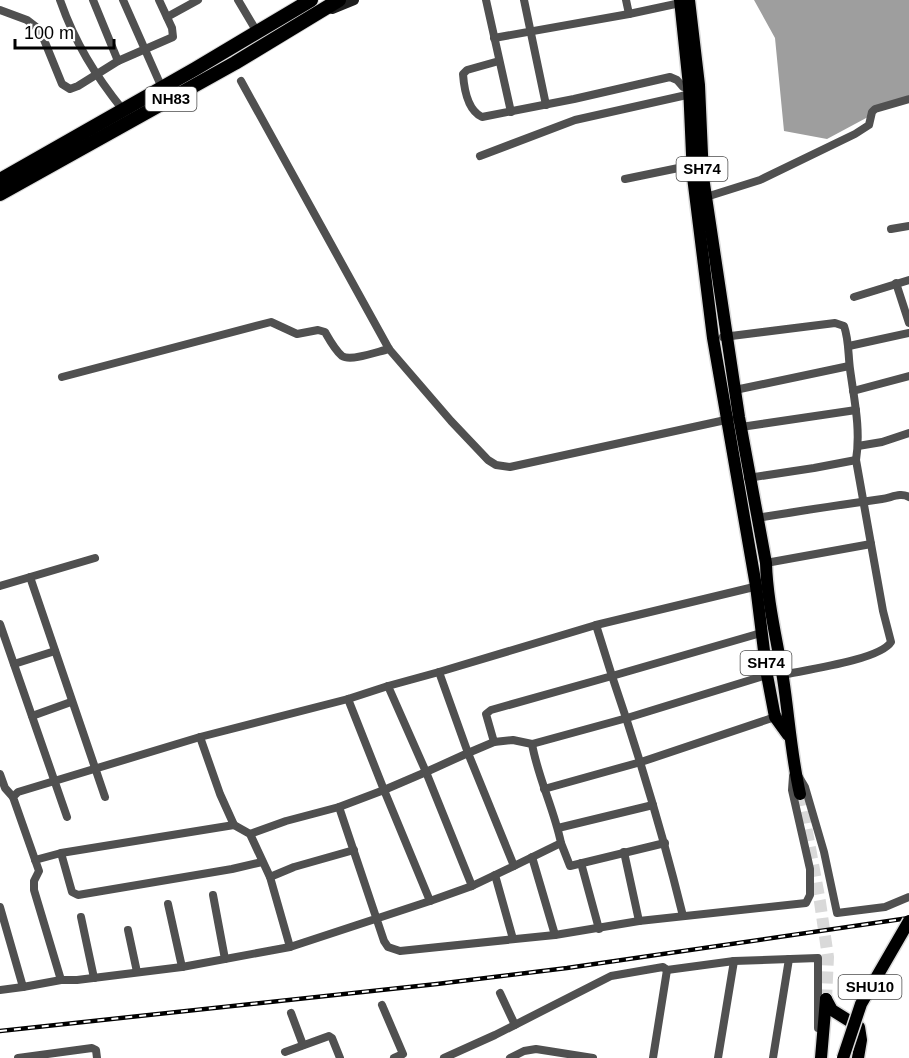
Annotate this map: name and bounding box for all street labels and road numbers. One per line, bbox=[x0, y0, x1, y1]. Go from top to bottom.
road number: NH83 bbox=[146, 87, 196, 111]
road number: SH74 bbox=[676, 157, 728, 181]
road number: SH74 bbox=[740, 651, 792, 675]
road number: SHU10 bbox=[838, 975, 902, 999]

